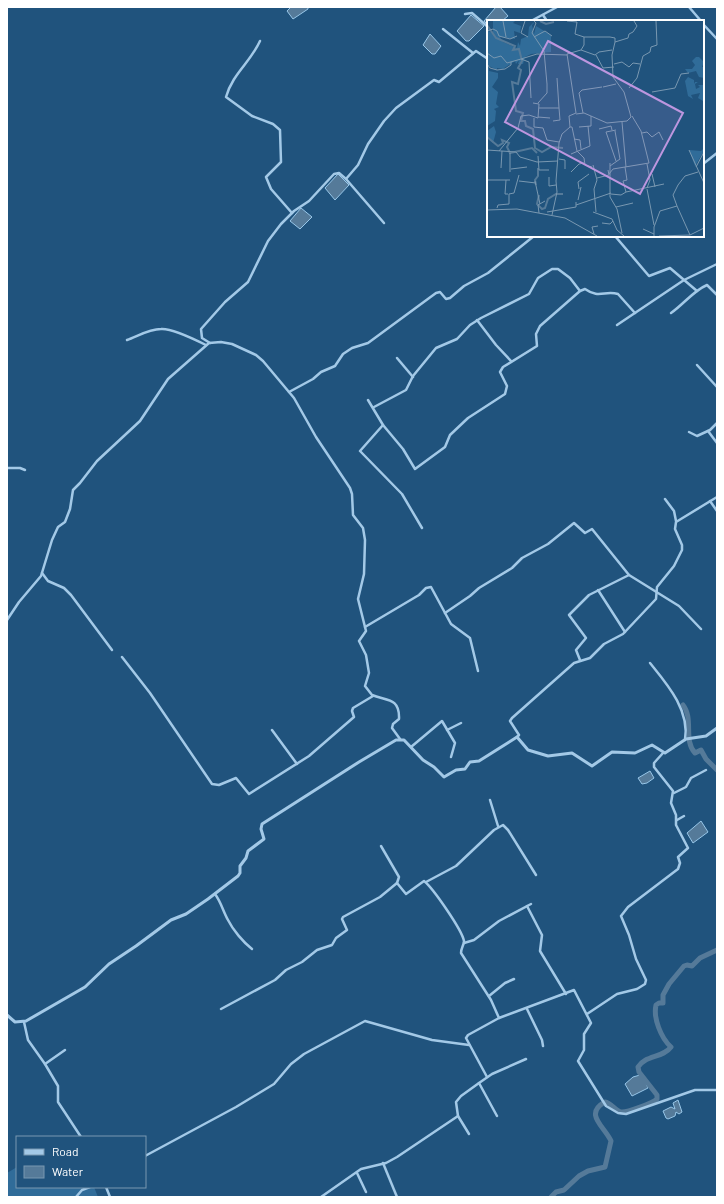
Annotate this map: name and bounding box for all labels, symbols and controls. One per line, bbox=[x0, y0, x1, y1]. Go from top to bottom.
inset map bbox=[487, 20, 704, 237]
legend bbox=[16, 1136, 146, 1188]
text: Road bbox=[52, 1144, 79, 1158]
text: Water bbox=[52, 1164, 84, 1178]

